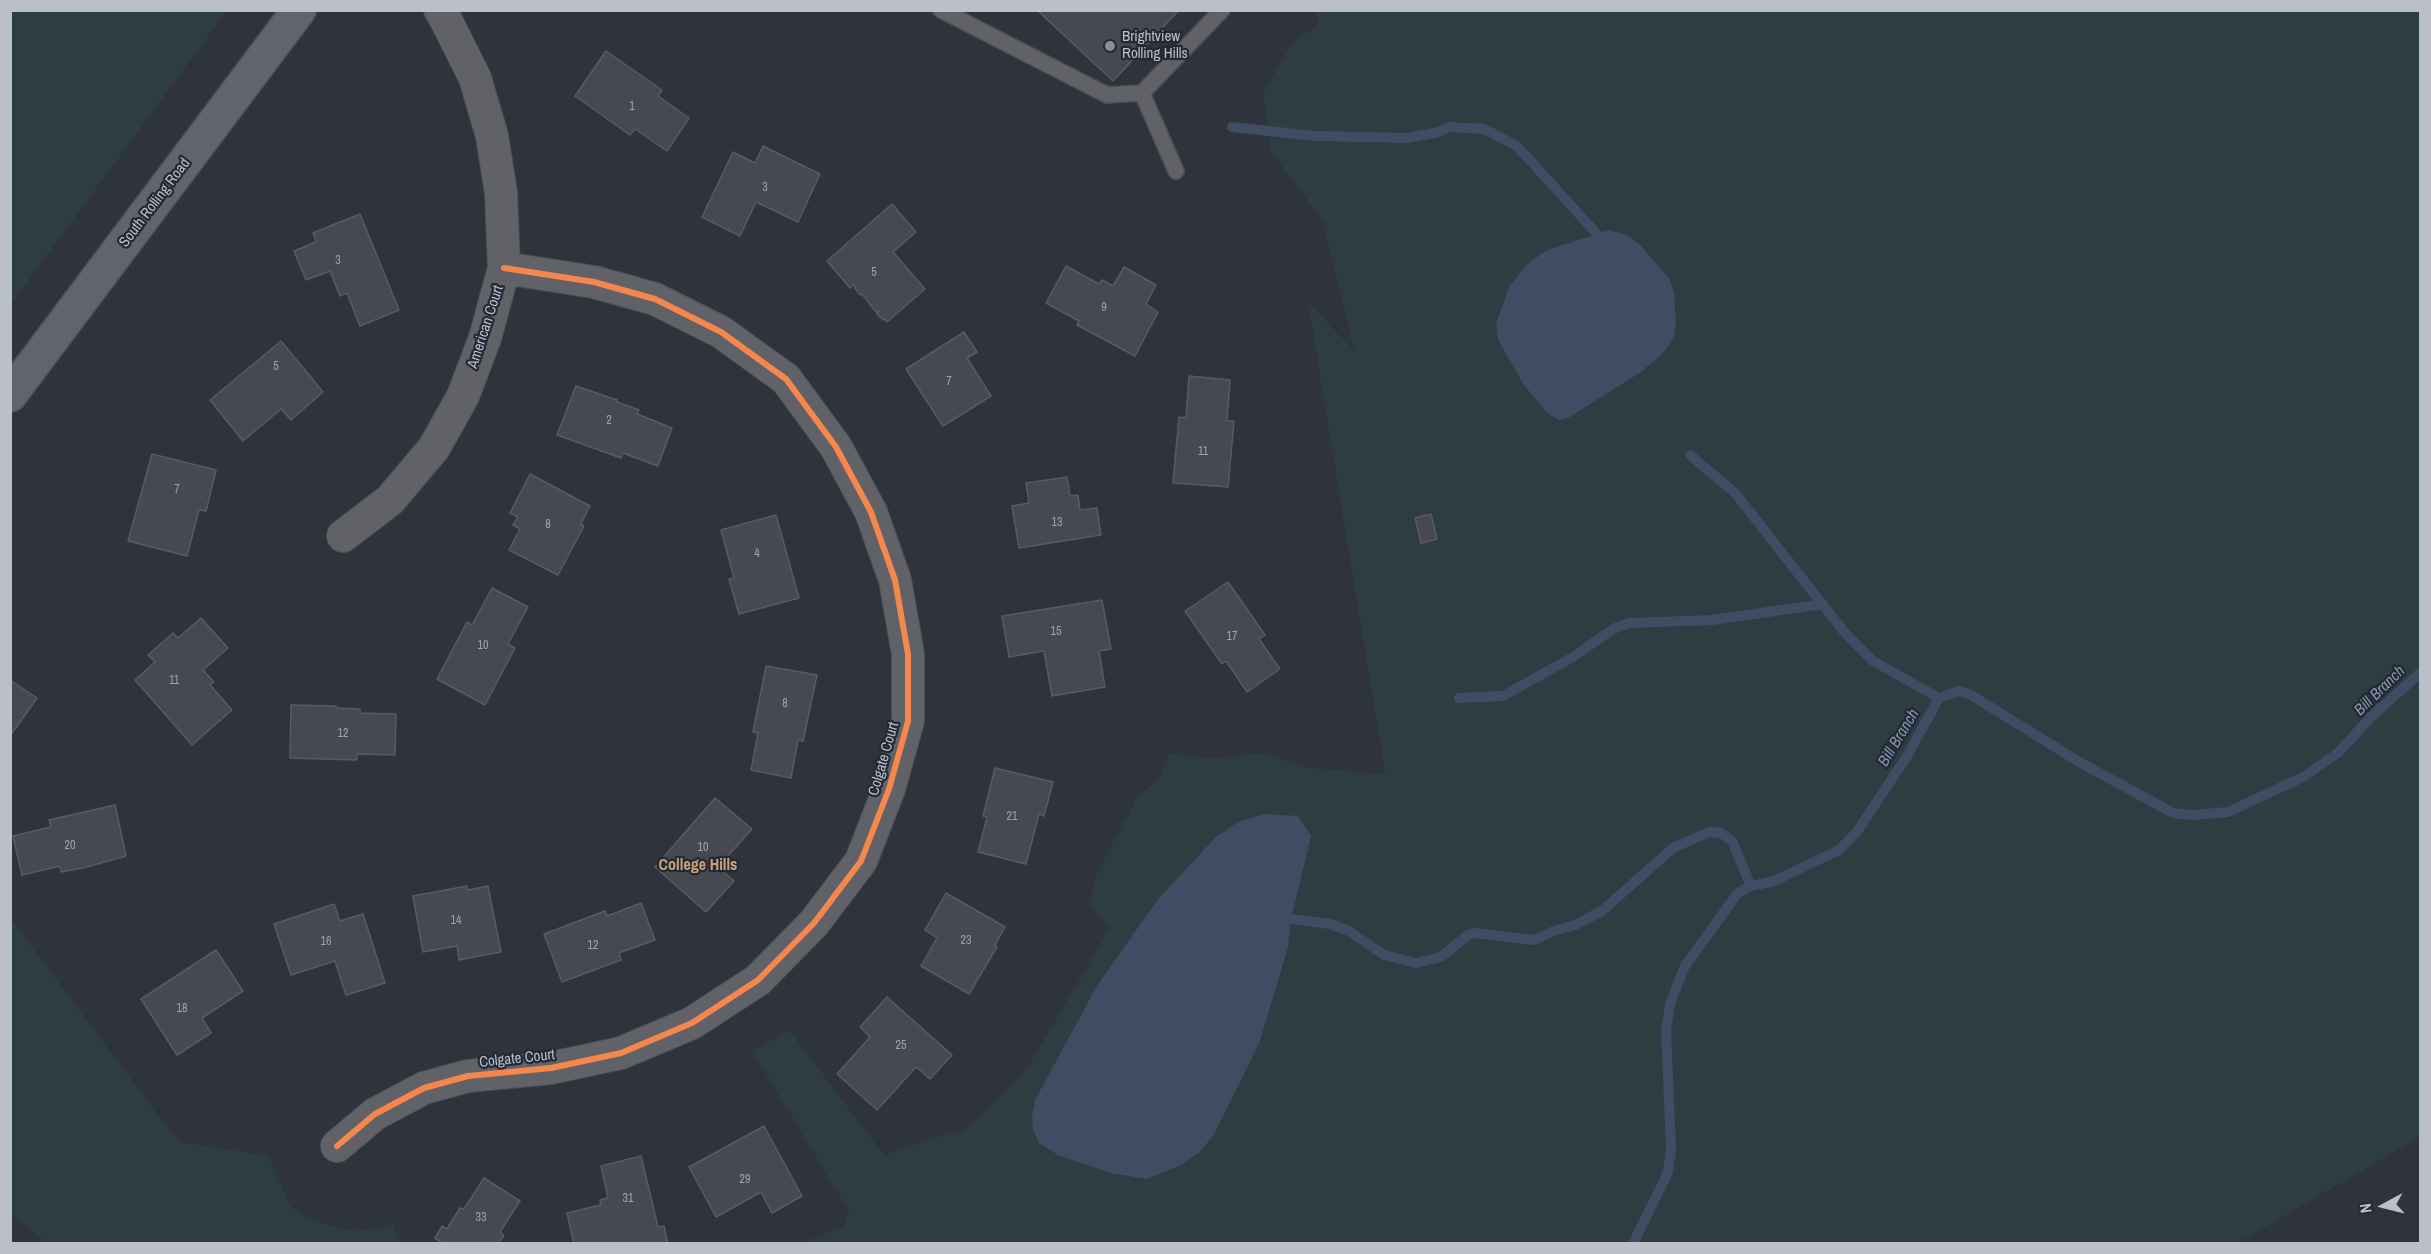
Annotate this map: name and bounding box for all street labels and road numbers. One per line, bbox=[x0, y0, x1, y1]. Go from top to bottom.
street label: South Rolling Road bbox=[116, 155, 194, 251]
street label: American Court bbox=[464, 283, 508, 371]
street label: Colgate Court bbox=[865, 720, 903, 798]
street label: Colgate Court bbox=[478, 1046, 556, 1072]

